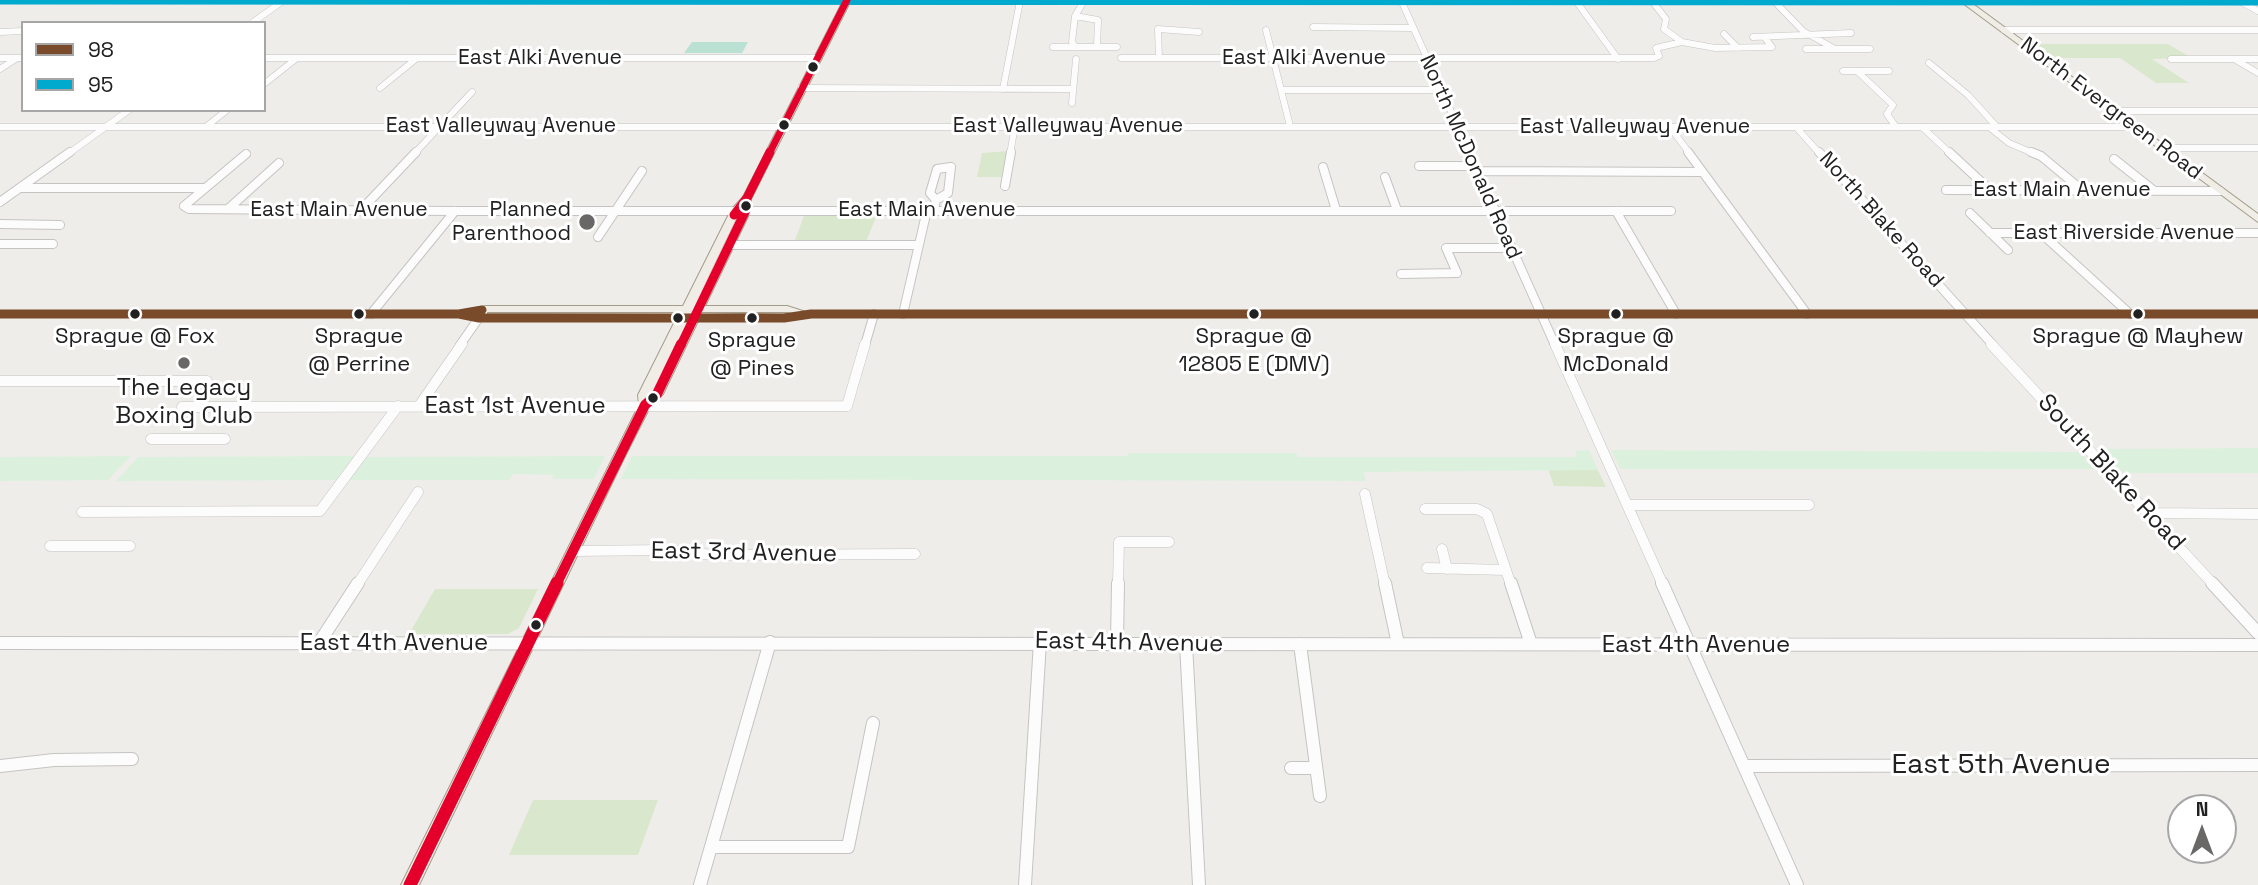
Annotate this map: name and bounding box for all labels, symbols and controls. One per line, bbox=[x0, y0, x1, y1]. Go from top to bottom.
legend bbox=[21, 21, 266, 112]
street label: North Evergreen Road bbox=[2015, 32, 2207, 186]
text: 98 bbox=[88, 36, 114, 63]
street label: East Alki Avenue bbox=[458, 45, 622, 71]
street label: East Alki Avenue bbox=[1222, 45, 1386, 71]
street label: North McDonald Road bbox=[1414, 51, 1526, 263]
unlabelled marker bbox=[806, 60, 820, 74]
text: 95 bbox=[88, 71, 113, 98]
street label: East Valleyway Avenue bbox=[386, 113, 616, 139]
street label: East Valleyway Avenue bbox=[953, 113, 1183, 139]
street label: East Valleyway Avenue bbox=[1520, 114, 1750, 140]
unlabelled marker bbox=[777, 118, 791, 132]
street label: North Blake Road bbox=[1813, 147, 1949, 293]
street label: East Main Avenue bbox=[1973, 177, 2151, 203]
street label: East Main Avenue bbox=[250, 197, 428, 223]
place label: Planned Parenthood bbox=[452, 197, 571, 247]
street label: East Main Avenue bbox=[838, 197, 1016, 223]
unlabelled marker bbox=[739, 199, 753, 213]
marker: Planned Parenthood bbox=[577, 212, 597, 232]
street label: East Riverside Avenue bbox=[2014, 220, 2234, 246]
marker: Sprague @ Fox bbox=[128, 307, 142, 321]
marker: Sprague @ Perrine bbox=[352, 307, 366, 321]
marker: Sprague @ 12805 E (DMV) bbox=[1247, 307, 1261, 321]
marker: Sprague @ McDonald bbox=[1609, 307, 1623, 321]
marker: Sprague @ Mayhew bbox=[2131, 307, 2145, 321]
unlabelled marker bbox=[671, 311, 685, 325]
marker: Sprague @ Pines bbox=[745, 311, 759, 325]
place label: Sprague @ Fox bbox=[55, 324, 215, 350]
place label: Sprague @ Perrine bbox=[308, 324, 410, 376]
place label: Sprague @ 12805 E (DMV) bbox=[1178, 324, 1330, 376]
place label: Sprague @ McDonald bbox=[1558, 324, 1674, 376]
place label: Sprague @ Mayhew bbox=[2032, 324, 2244, 350]
place label: Sprague @ Pines bbox=[708, 328, 796, 380]
marker: The Legacy Boxing Club bbox=[176, 355, 192, 371]
place label: The Legacy Boxing Club bbox=[115, 374, 253, 430]
street label: South Blake Road bbox=[2031, 389, 2191, 557]
unlabelled marker bbox=[646, 391, 660, 405]
street label: East 1st Avenue bbox=[424, 392, 606, 420]
street label: East 3rd Avenue bbox=[651, 537, 837, 569]
unlabelled marker bbox=[529, 618, 543, 632]
street label: East 4th Avenue bbox=[1035, 627, 1223, 659]
street label: East 4th Avenue bbox=[300, 629, 488, 657]
street label: East 4th Avenue bbox=[1602, 631, 1790, 659]
street label: East 5th Avenue bbox=[1891, 748, 2111, 782]
north arrow bbox=[2167, 794, 2237, 864]
text: N bbox=[2196, 797, 2208, 822]

